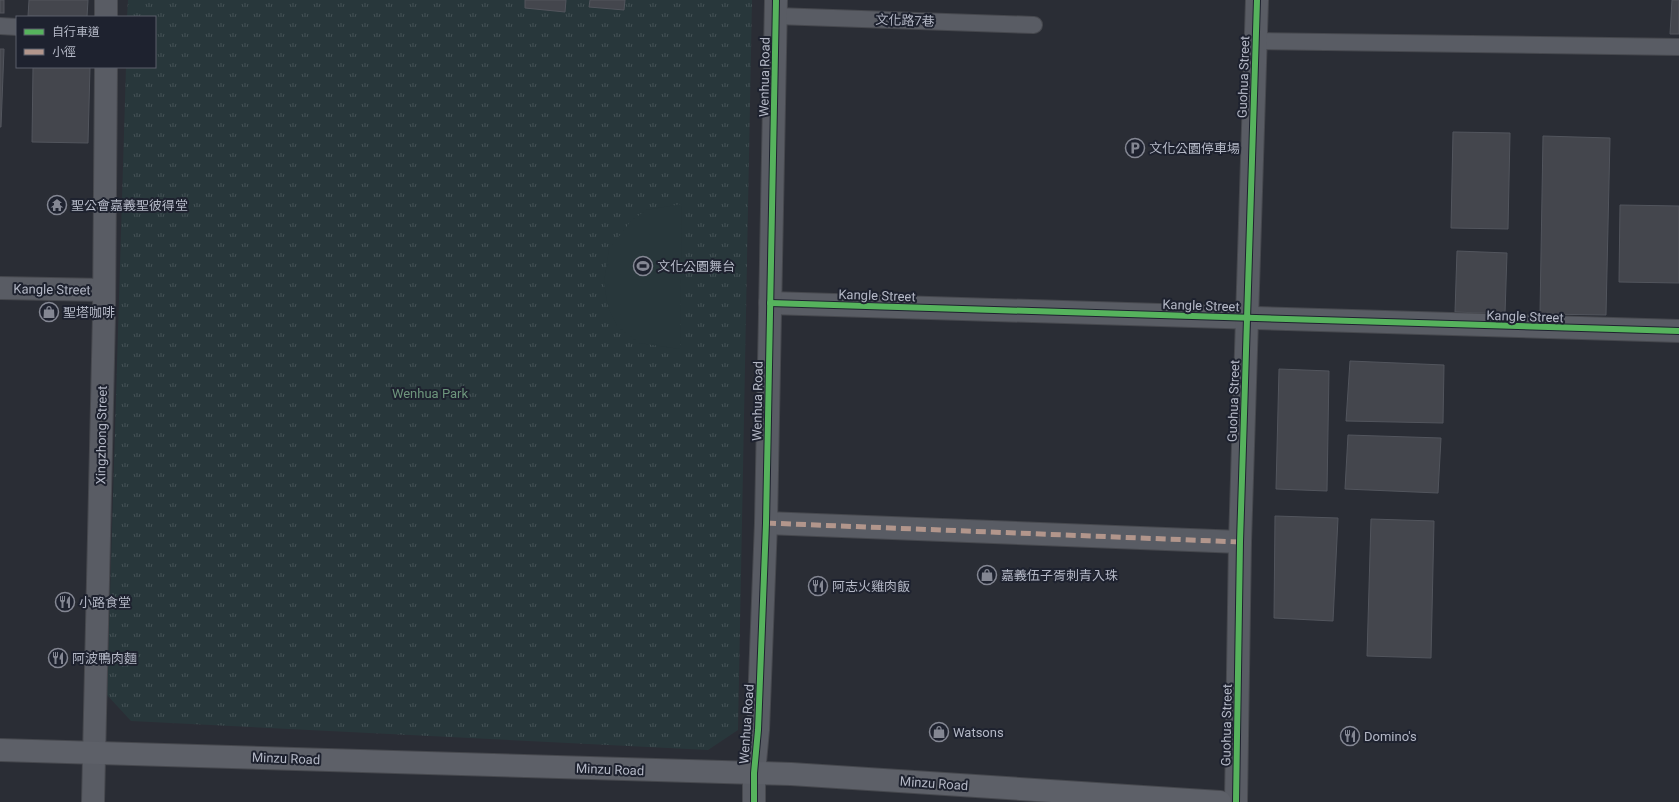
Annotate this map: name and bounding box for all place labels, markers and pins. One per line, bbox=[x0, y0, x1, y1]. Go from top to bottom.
parking icon: 文化公園停車場 bbox=[1124, 137, 1146, 159]
place label: 文化公園停車場 bbox=[1149, 141, 1240, 156]
temple icon: 聖公會嘉義聖彼得堂 bbox=[46, 194, 68, 216]
place label: 聖公會嘉義聖彼得堂 bbox=[71, 198, 188, 213]
sports icon: 文化公園舞台 bbox=[632, 255, 654, 277]
place label: 文化公園舞台 bbox=[657, 259, 735, 274]
shop icon: 聖塔咖啡 bbox=[38, 301, 60, 323]
place label: 聖塔咖啡 bbox=[63, 305, 115, 320]
shop icon: 嘉義伍子胥刺青入珠 bbox=[976, 564, 998, 586]
place label: 嘉義伍子胥刺青入珠 bbox=[1001, 568, 1118, 583]
restaurant icon: 阿志火雞肉飯 bbox=[807, 575, 829, 597]
place label: 阿志火雞肉飯 bbox=[832, 579, 910, 594]
restaurant icon: 小路食堂 bbox=[54, 591, 76, 613]
place label: 小路食堂 bbox=[79, 595, 131, 610]
restaurant icon: 阿波鴨肉麵 bbox=[47, 647, 69, 669]
place label: 阿波鴨肉麵 bbox=[72, 651, 137, 666]
shop icon: Watsons bbox=[928, 721, 950, 743]
place label: Watsons bbox=[953, 725, 1004, 740]
restaurant icon: Domino's bbox=[1339, 725, 1361, 747]
place label: Domino's bbox=[1364, 729, 1417, 744]

